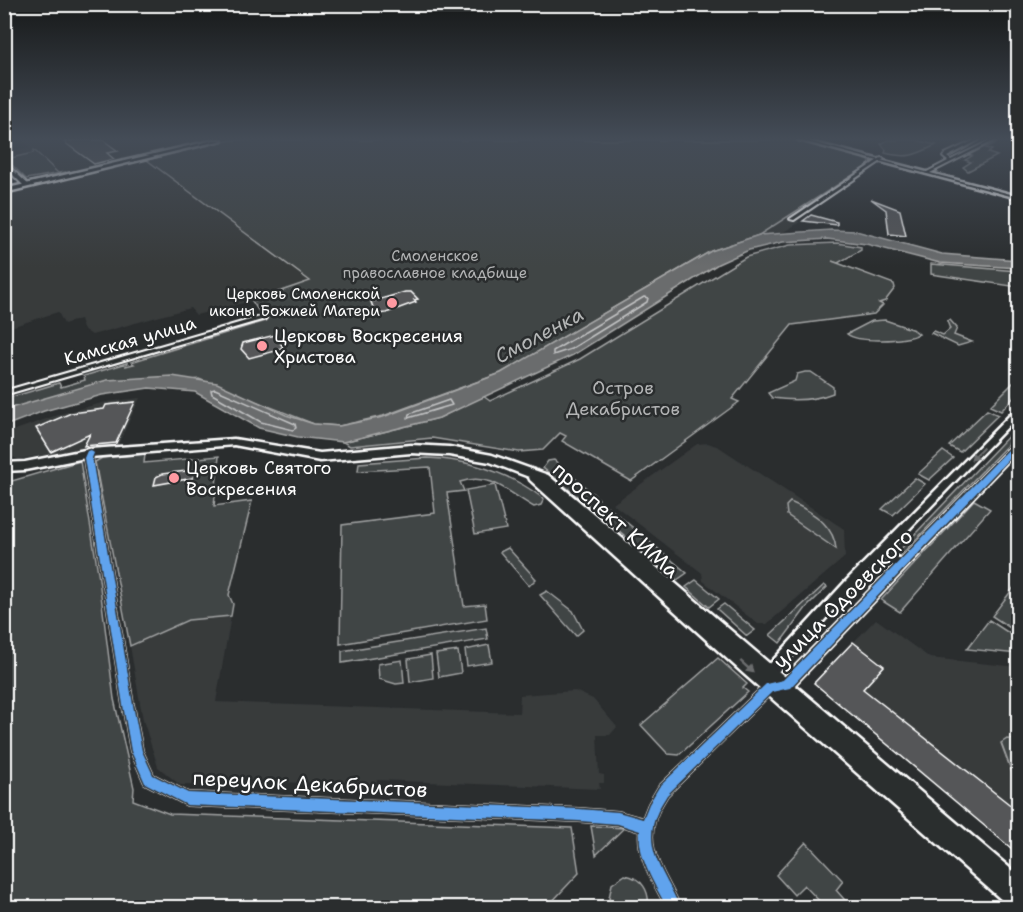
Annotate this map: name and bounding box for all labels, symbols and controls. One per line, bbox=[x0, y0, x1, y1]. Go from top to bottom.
park label: Смоленское православное кладбище bbox=[343, 246, 527, 283]
place label: Церковь Смоленской иконы Божией Матери bbox=[209, 284, 380, 321]
marker: Церковь Смоленской иконы Божией Матери bbox=[385, 296, 399, 310]
water label: Смоленка bbox=[490, 301, 588, 369]
street label: Камская улица bbox=[61, 311, 199, 371]
place label: Церковь Воскресения Христова bbox=[274, 324, 463, 369]
marker: Церковь Воскресения Христова bbox=[255, 339, 269, 353]
park label: Остров Декабристов bbox=[566, 376, 680, 421]
one-way arrow bbox=[971, 447, 985, 461]
place label: Церковь Святого Воскресения bbox=[186, 456, 331, 501]
street label: проспект КИМа bbox=[547, 456, 685, 584]
marker: Церковь Святого Воскресения bbox=[167, 471, 181, 485]
street label: улица Одоевского bbox=[767, 523, 919, 675]
one-way arrow bbox=[739, 660, 754, 673]
street label: переулок Декабристов bbox=[192, 764, 428, 804]

